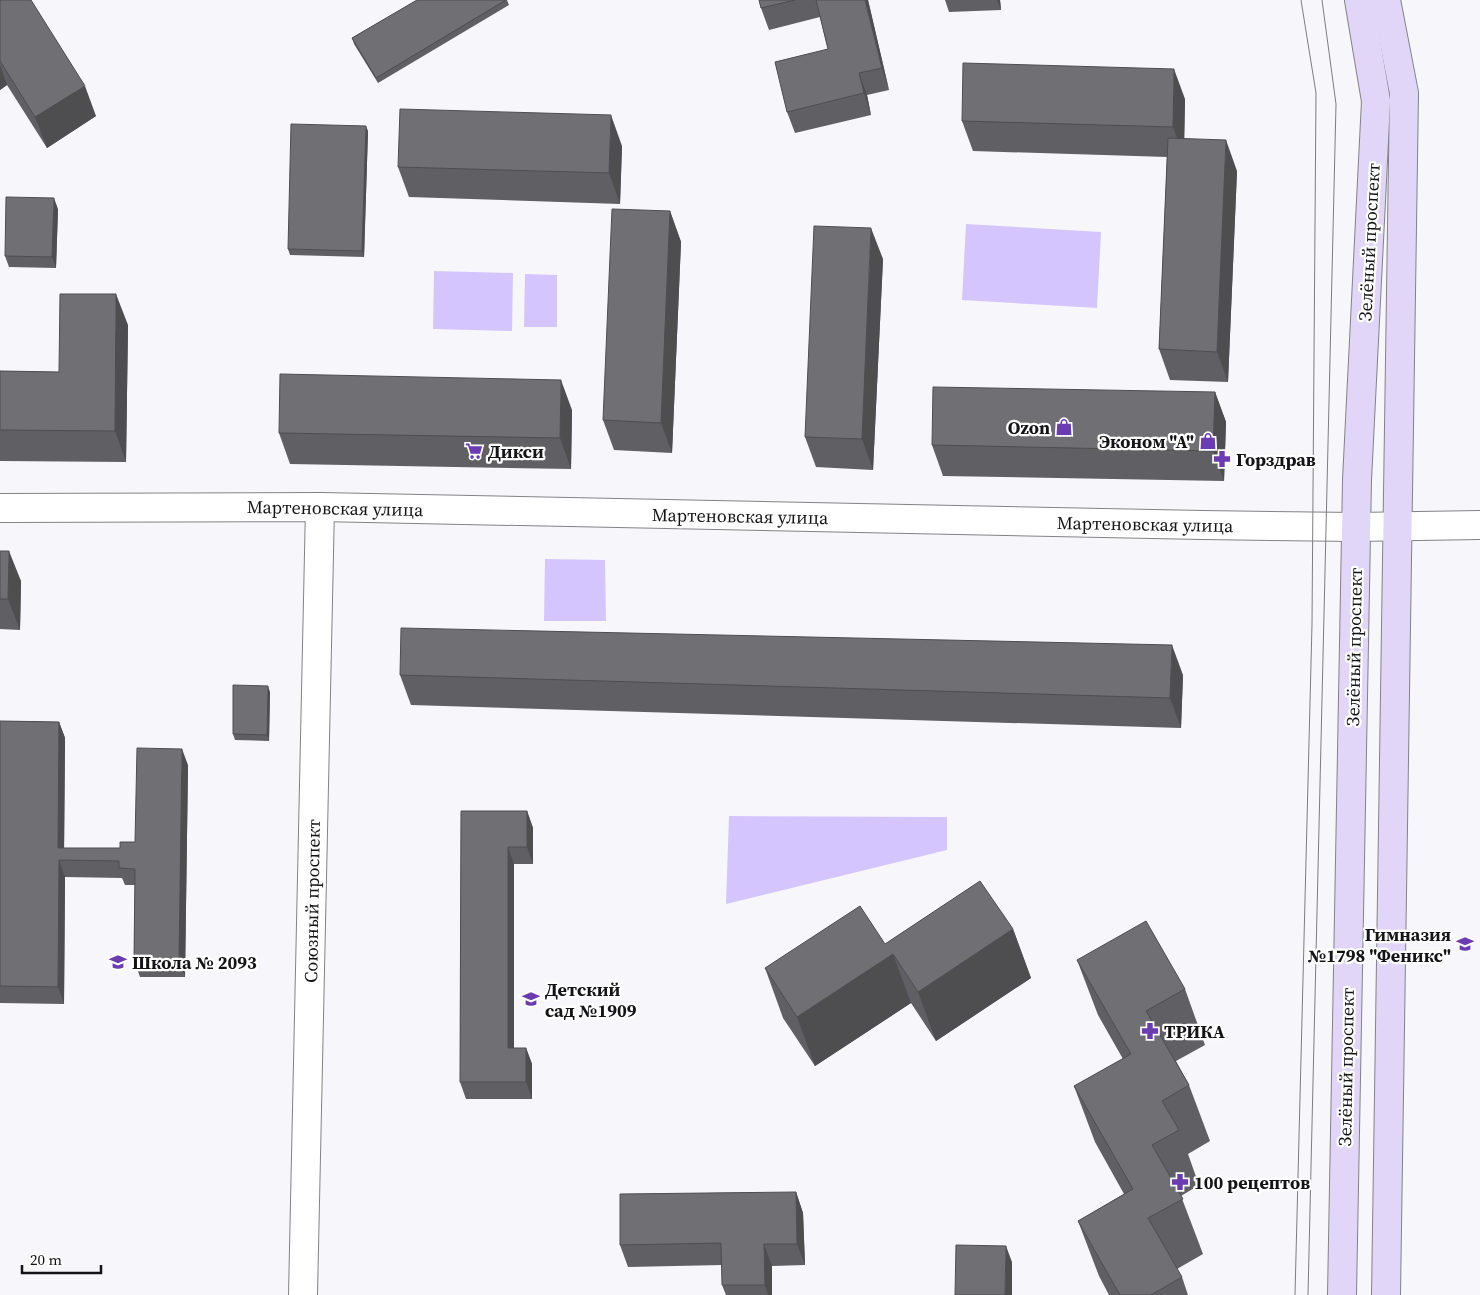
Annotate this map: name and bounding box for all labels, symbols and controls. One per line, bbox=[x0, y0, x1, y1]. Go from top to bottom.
street label: Зелёный проспект bbox=[1352, 162, 1386, 322]
place label: Ozon bbox=[1008, 415, 1050, 440]
shop icon: Ozon bbox=[1054, 417, 1074, 437]
place label: Эконом "А" bbox=[1099, 429, 1194, 454]
shop icon: Эконом "А" bbox=[1198, 431, 1218, 451]
place label: Дикси bbox=[488, 439, 544, 464]
supermarket icon: Дикси bbox=[464, 441, 484, 461]
place label: Горздрав bbox=[1236, 447, 1316, 472]
pharmacy icon: Горздрав bbox=[1212, 449, 1232, 469]
street label: Мартеновская улица bbox=[247, 494, 424, 522]
street label: Мартеновская улица bbox=[652, 502, 829, 530]
street label: Мартеновская улица bbox=[1057, 510, 1234, 538]
street label: Зелёный проспект bbox=[1340, 567, 1368, 727]
street label: Союзный проспект bbox=[298, 818, 326, 983]
place label: Гимназия №1798 "Феникс" bbox=[1308, 922, 1451, 968]
school or university icon: Гимназия №1798 "Феникс" bbox=[1455, 934, 1475, 954]
place label: Школа № 2093 bbox=[132, 950, 257, 975]
school or university icon: Школа № 2093 bbox=[108, 952, 128, 972]
place label: Детский сад №1909 bbox=[545, 977, 637, 1023]
street label: Зелёный проспект bbox=[1332, 987, 1360, 1147]
school or university icon: Детский сад №1909 bbox=[521, 989, 541, 1009]
place label: ТРИКА bbox=[1164, 1019, 1225, 1044]
pharmacy icon: ТРИКА bbox=[1140, 1021, 1160, 1041]
place label: 100 рецептов bbox=[1194, 1170, 1310, 1195]
pharmacy icon: 100 рецептов bbox=[1170, 1172, 1190, 1192]
scale bar bbox=[22, 1242, 101, 1274]
text: 20 m bbox=[30, 1249, 62, 1270]

